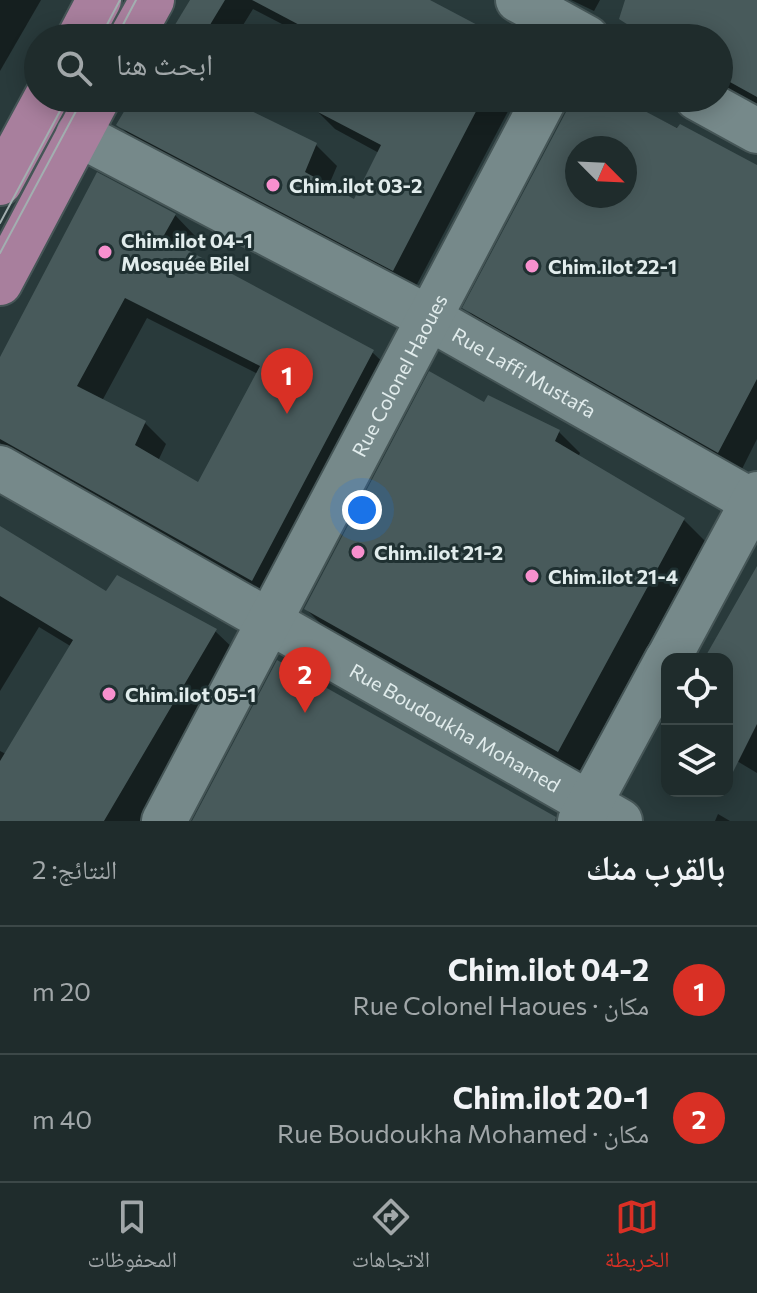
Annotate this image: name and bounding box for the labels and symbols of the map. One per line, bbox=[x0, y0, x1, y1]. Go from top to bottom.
north arrow bbox=[565, 136, 637, 208]
place label: Chim.ilot 03-2 bbox=[289, 173, 422, 197]
marker: Chim.ilot 03-2 bbox=[264, 176, 282, 194]
place label: Chim.ilot 04-1 Mosquée Bilel bbox=[121, 228, 253, 275]
marker: Chim.ilot 04-1 Mosquée Bilel bbox=[96, 243, 114, 261]
place label: Chim.ilot 22-1 bbox=[548, 254, 677, 278]
marker: Chim.ilot 22-1 bbox=[523, 257, 541, 275]
street label: Rue Colonel Haoues bbox=[346, 290, 452, 461]
street label: Rue Laffi Mustafa bbox=[448, 322, 601, 422]
pin: 1 bbox=[261, 348, 313, 414]
your location bbox=[342, 490, 382, 530]
place label: Chim.ilot 21-2 bbox=[374, 540, 503, 564]
marker: Chim.ilot 21-2 bbox=[349, 543, 367, 561]
place label: Chim.ilot 21-4 bbox=[548, 564, 678, 588]
marker: Chim.ilot 21-4 bbox=[523, 567, 541, 585]
pin: 2 bbox=[279, 647, 331, 713]
street label: Rue Boudoukha Mohamed bbox=[346, 658, 565, 797]
place label: Chim.ilot 05-1 bbox=[125, 682, 256, 706]
marker: Chim.ilot 05-1 bbox=[100, 685, 118, 703]

